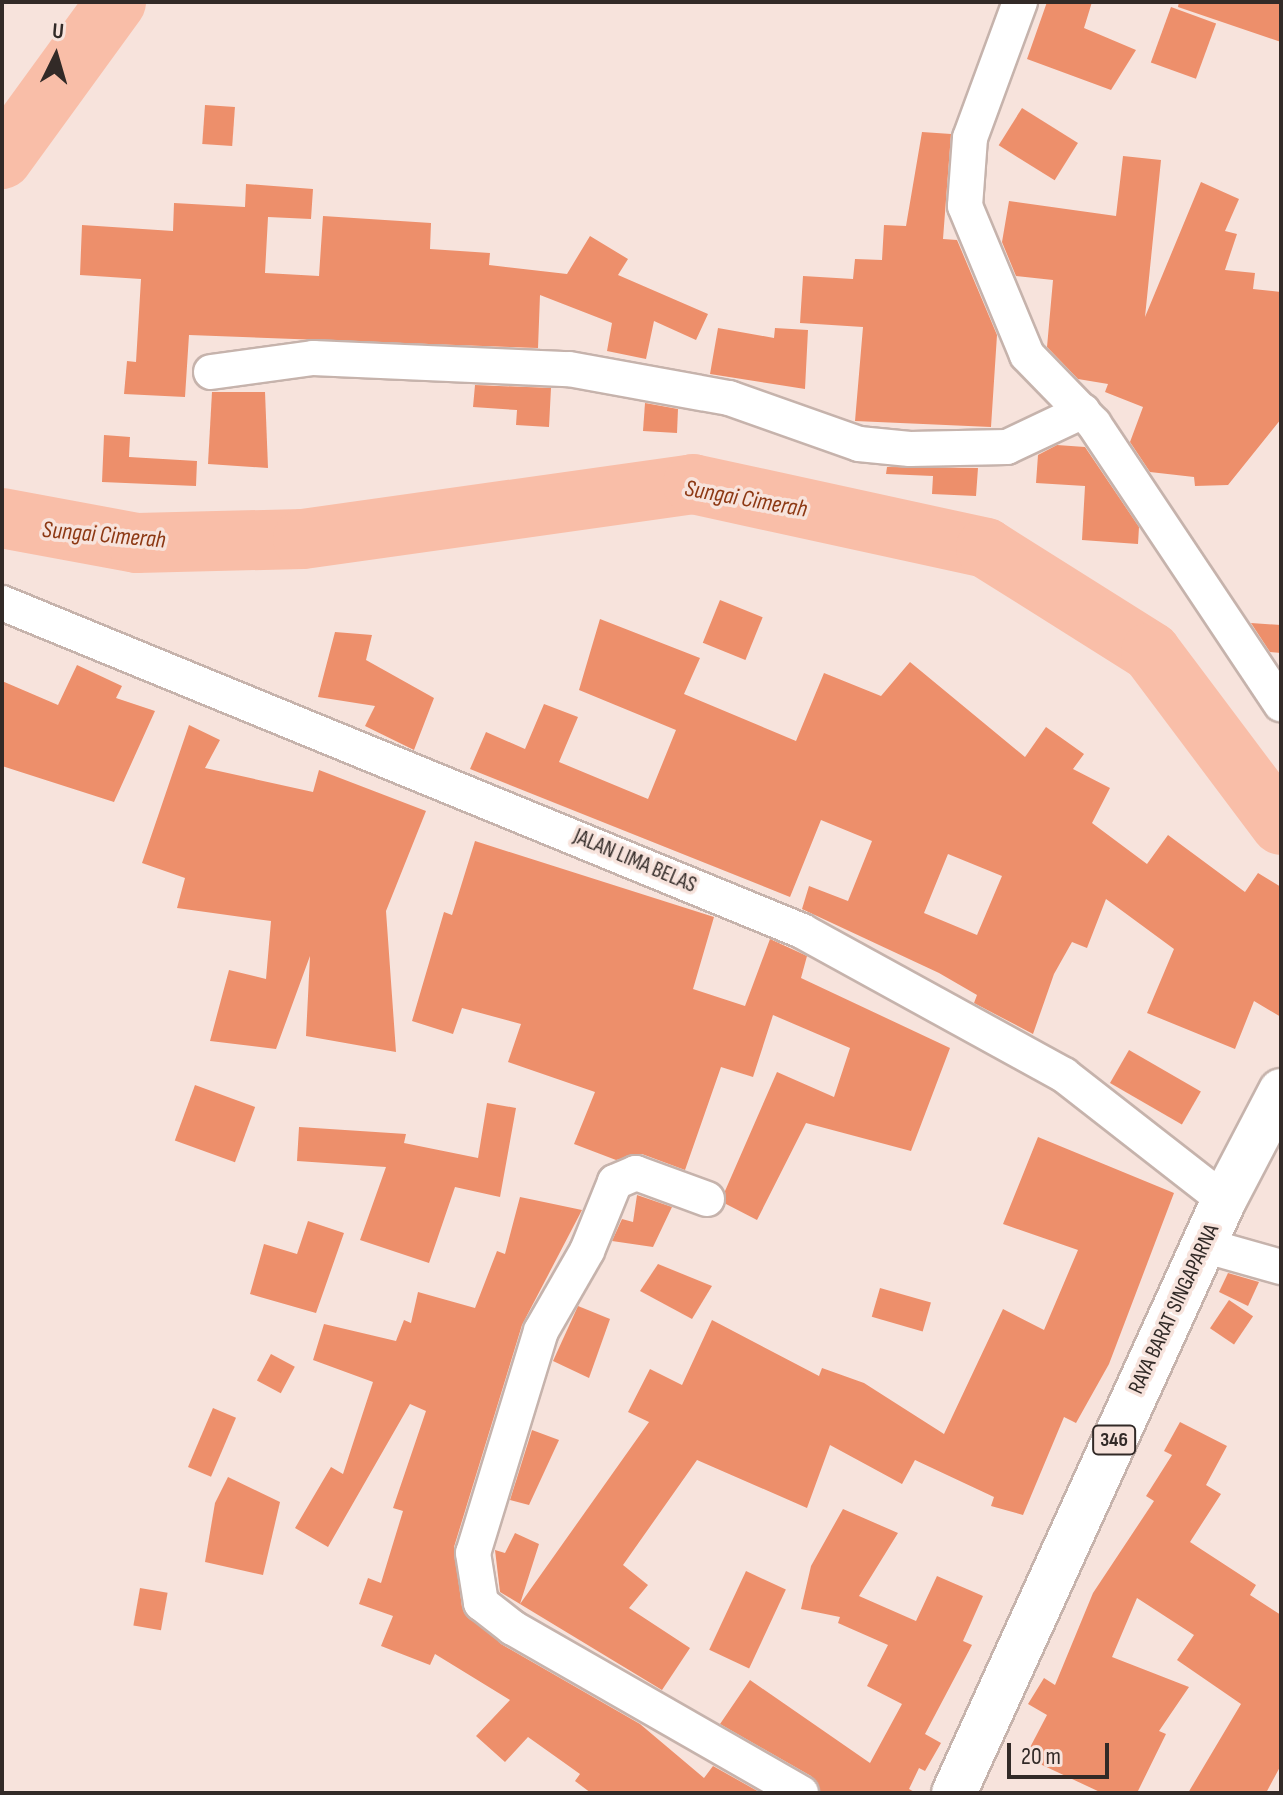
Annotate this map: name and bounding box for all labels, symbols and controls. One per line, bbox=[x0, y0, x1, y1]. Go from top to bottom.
north arrow bbox=[16, 16, 96, 96]
text: U bbox=[51, 18, 65, 46]
water label: Sungai Cimerah bbox=[682, 474, 810, 524]
water label: Sungai Cimerah bbox=[41, 515, 167, 555]
street label: JALAN LIMA BELAS bbox=[570, 823, 700, 899]
street label: RAYA BARAT SINGAPARNA bbox=[1123, 1220, 1225, 1398]
road number: 346 bbox=[1092, 1424, 1136, 1456]
scale bar bbox=[1011, 1727, 1113, 1777]
text: 20 m bbox=[1021, 1742, 1061, 1771]

